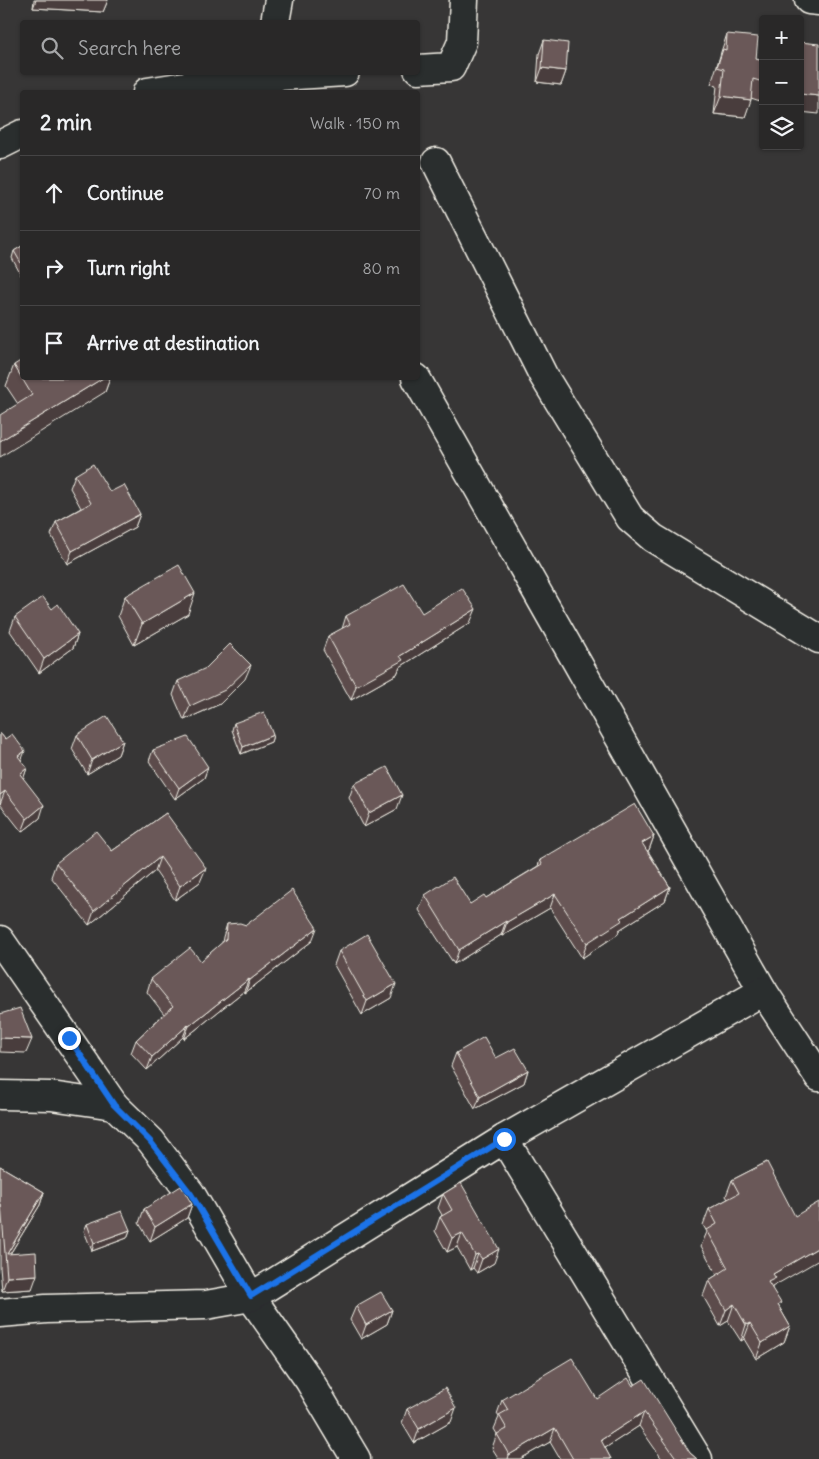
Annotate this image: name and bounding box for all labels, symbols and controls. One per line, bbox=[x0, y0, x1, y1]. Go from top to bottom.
map controls bbox=[759, 15, 804, 150]
button: + bbox=[759, 15, 804, 60]
search box bbox=[20, 20, 420, 75]
icon: search bbox=[38, 34, 66, 62]
text: Search here bbox=[78, 36, 181, 60]
button: − bbox=[759, 60, 804, 105]
button: layers bbox=[759, 105, 804, 150]
text: 2 min bbox=[40, 109, 92, 136]
text: Walk · 150 m bbox=[310, 113, 400, 133]
icon: ahead bbox=[40, 179, 68, 207]
text: Continue bbox=[87, 181, 164, 205]
text: 70 m bbox=[364, 183, 400, 203]
icon: right bbox=[40, 254, 68, 282]
text: Turn right bbox=[87, 256, 170, 280]
text: 80 m bbox=[362, 258, 400, 278]
icon: arrive bbox=[40, 329, 68, 357]
text: Arrive at destination bbox=[87, 331, 260, 355]
route end bbox=[58, 1027, 81, 1050]
route start bbox=[493, 1128, 516, 1151]

